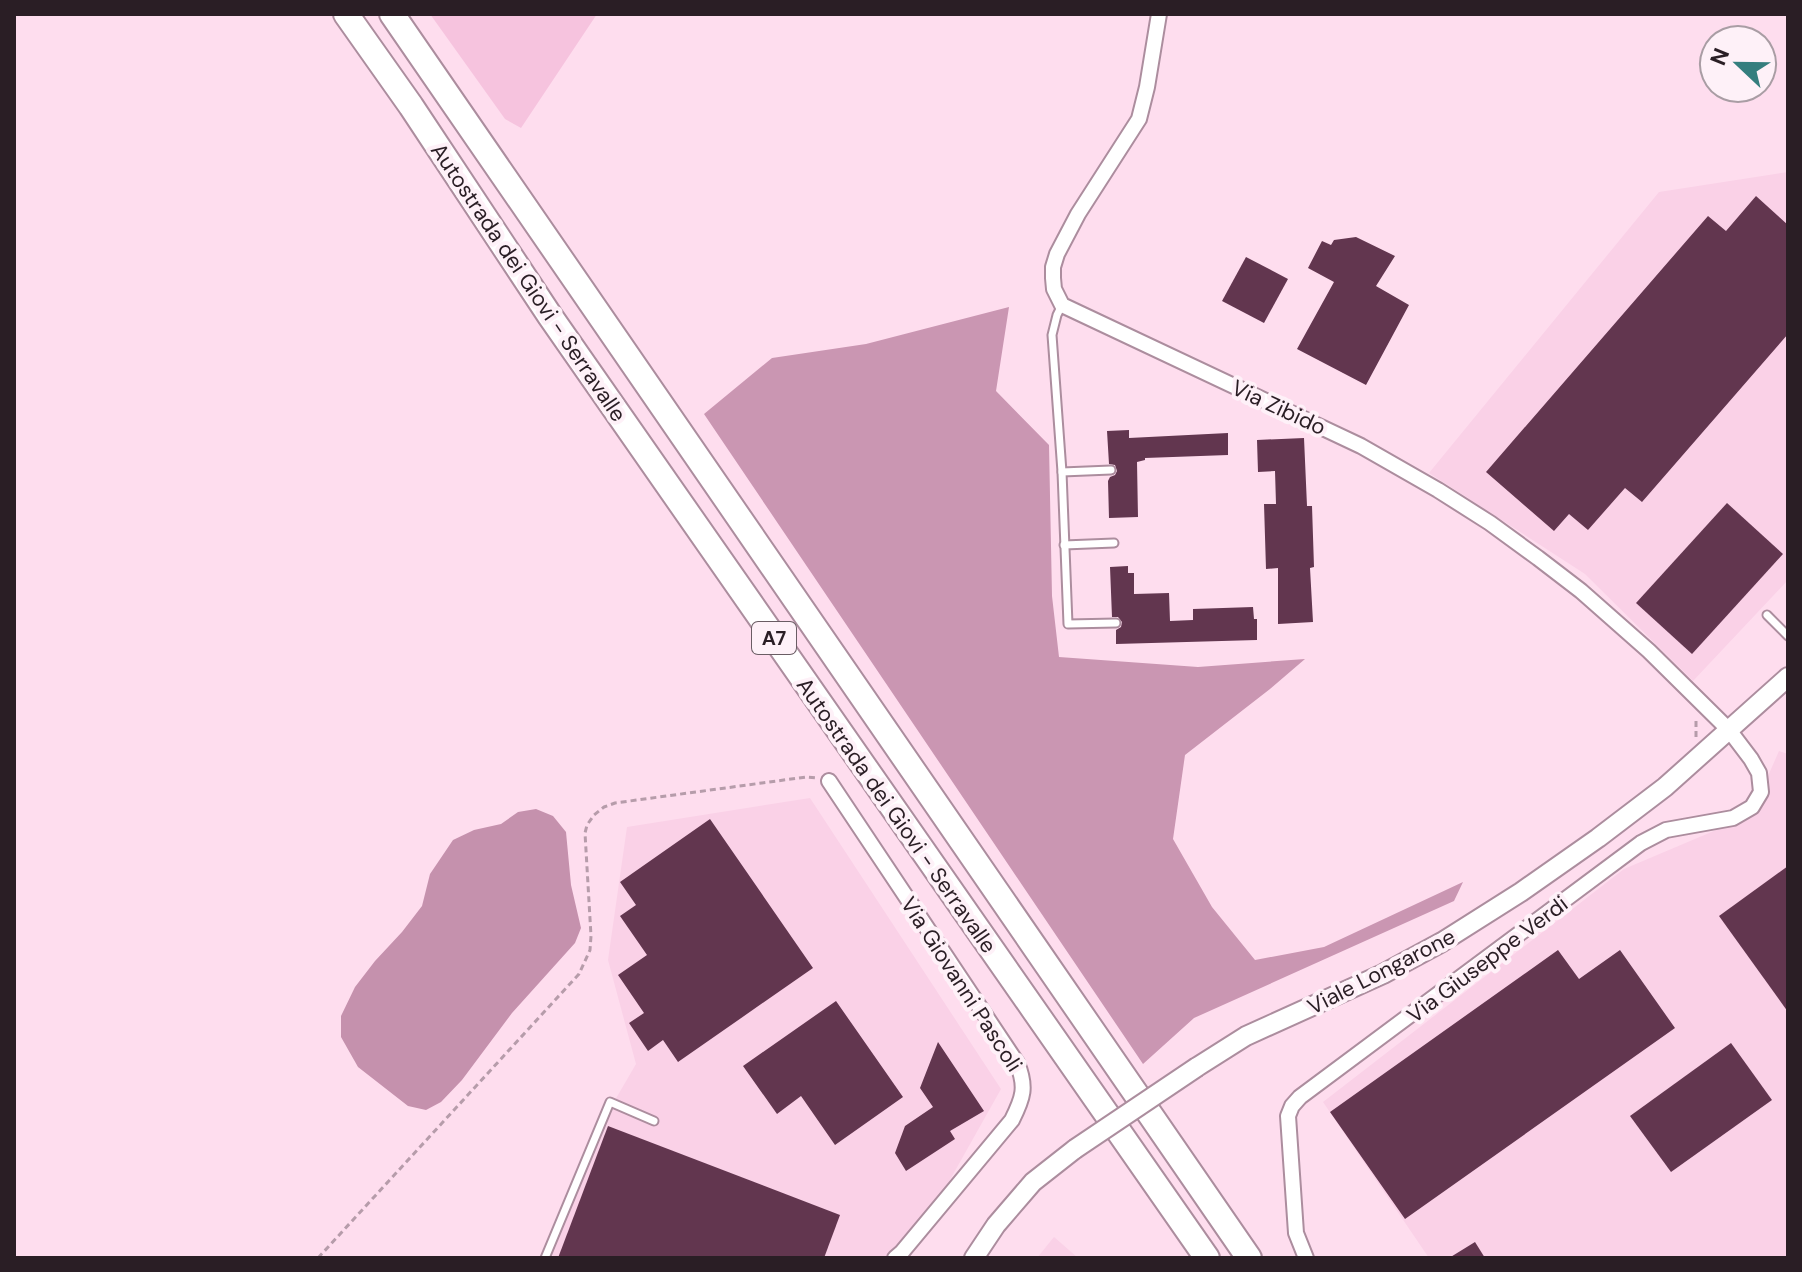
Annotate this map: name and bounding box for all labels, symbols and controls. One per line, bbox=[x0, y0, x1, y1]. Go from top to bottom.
north arrow bbox=[1698, 24, 1778, 104]
text: N bbox=[1703, 44, 1736, 70]
street label: Autostrada dei Giovi - Serravalle bbox=[424, 137, 633, 427]
street label: Via Zibido bbox=[1227, 373, 1331, 442]
road number: A7 bbox=[752, 622, 796, 654]
street label: Autostrada dei Giovi - Serravalle bbox=[790, 672, 1003, 959]
street label: Via Giuseppe Verdi bbox=[1401, 889, 1574, 1029]
street label: Via Giovanni Pascoli bbox=[894, 891, 1029, 1077]
street label: Viale Longarone bbox=[1302, 922, 1460, 1021]

